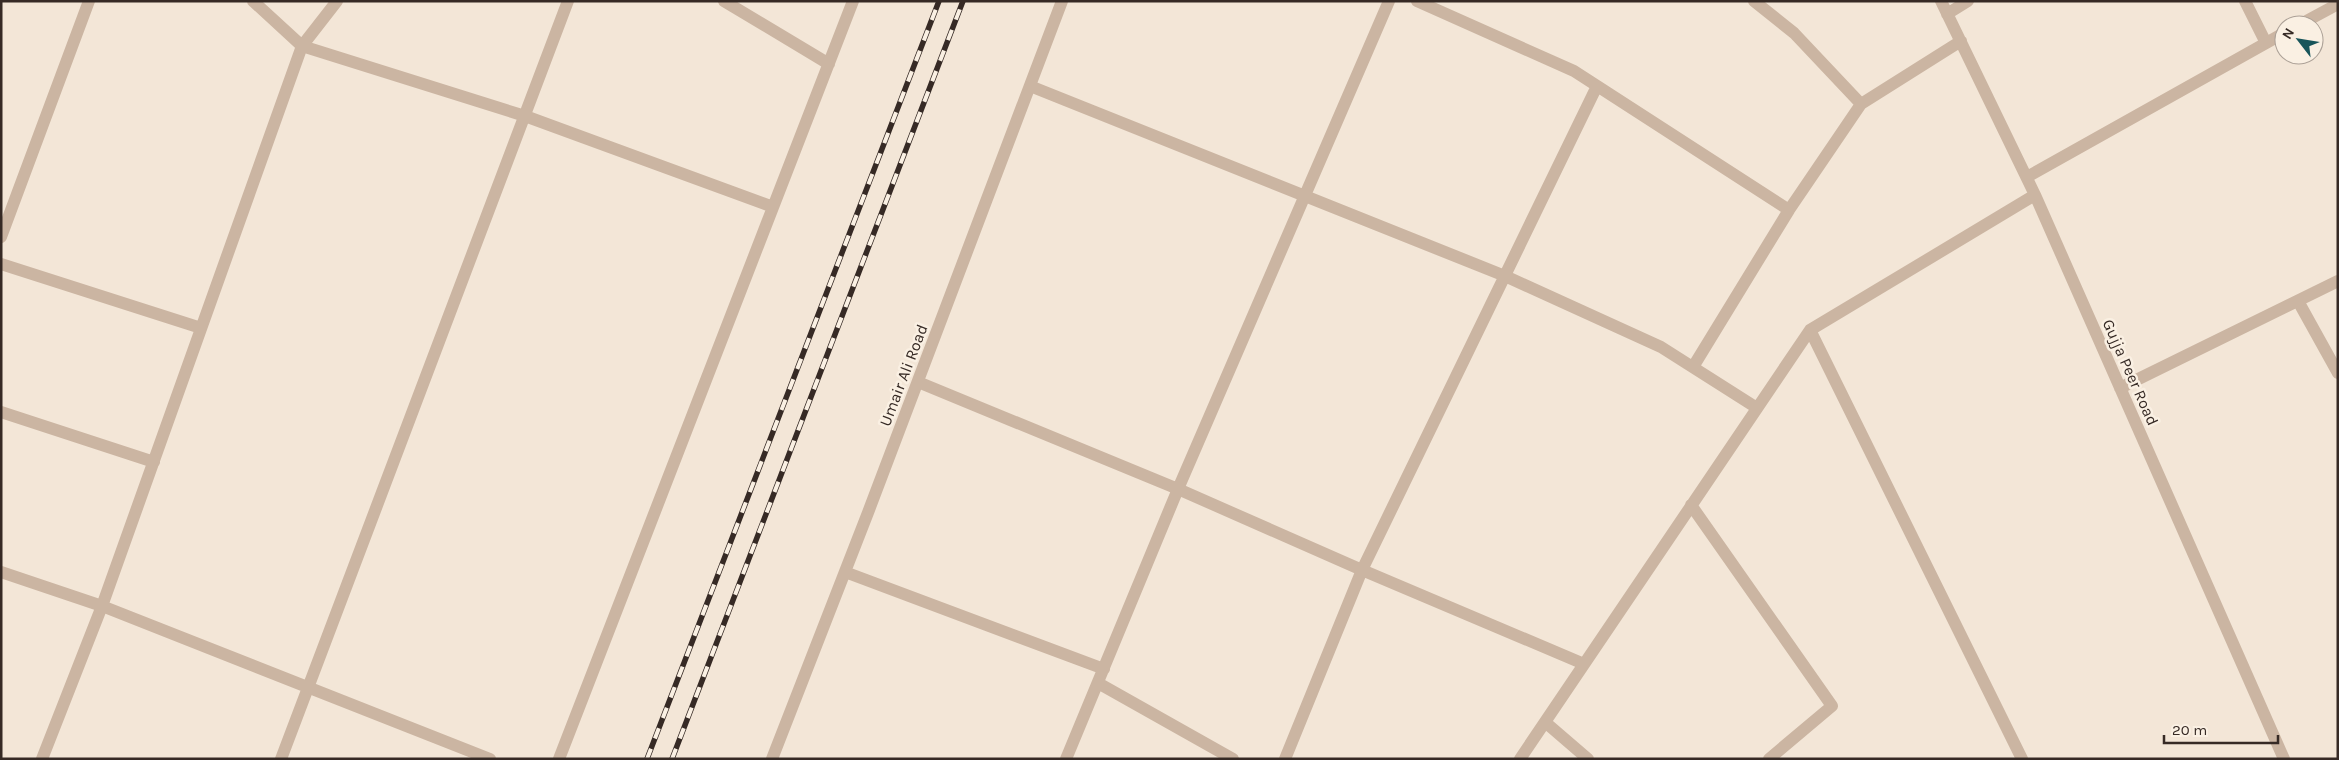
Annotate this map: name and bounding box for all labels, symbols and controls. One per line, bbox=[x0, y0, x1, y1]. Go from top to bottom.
north arrow bbox=[2274, 15, 2324, 65]
text: N bbox=[2278, 25, 2298, 42]
street label: Gujja Peer Road bbox=[2099, 316, 2162, 428]
street label: Umair Ali Road bbox=[875, 322, 932, 429]
scale bar bbox=[2164, 712, 2278, 744]
text: 20 m bbox=[2172, 721, 2207, 739]

